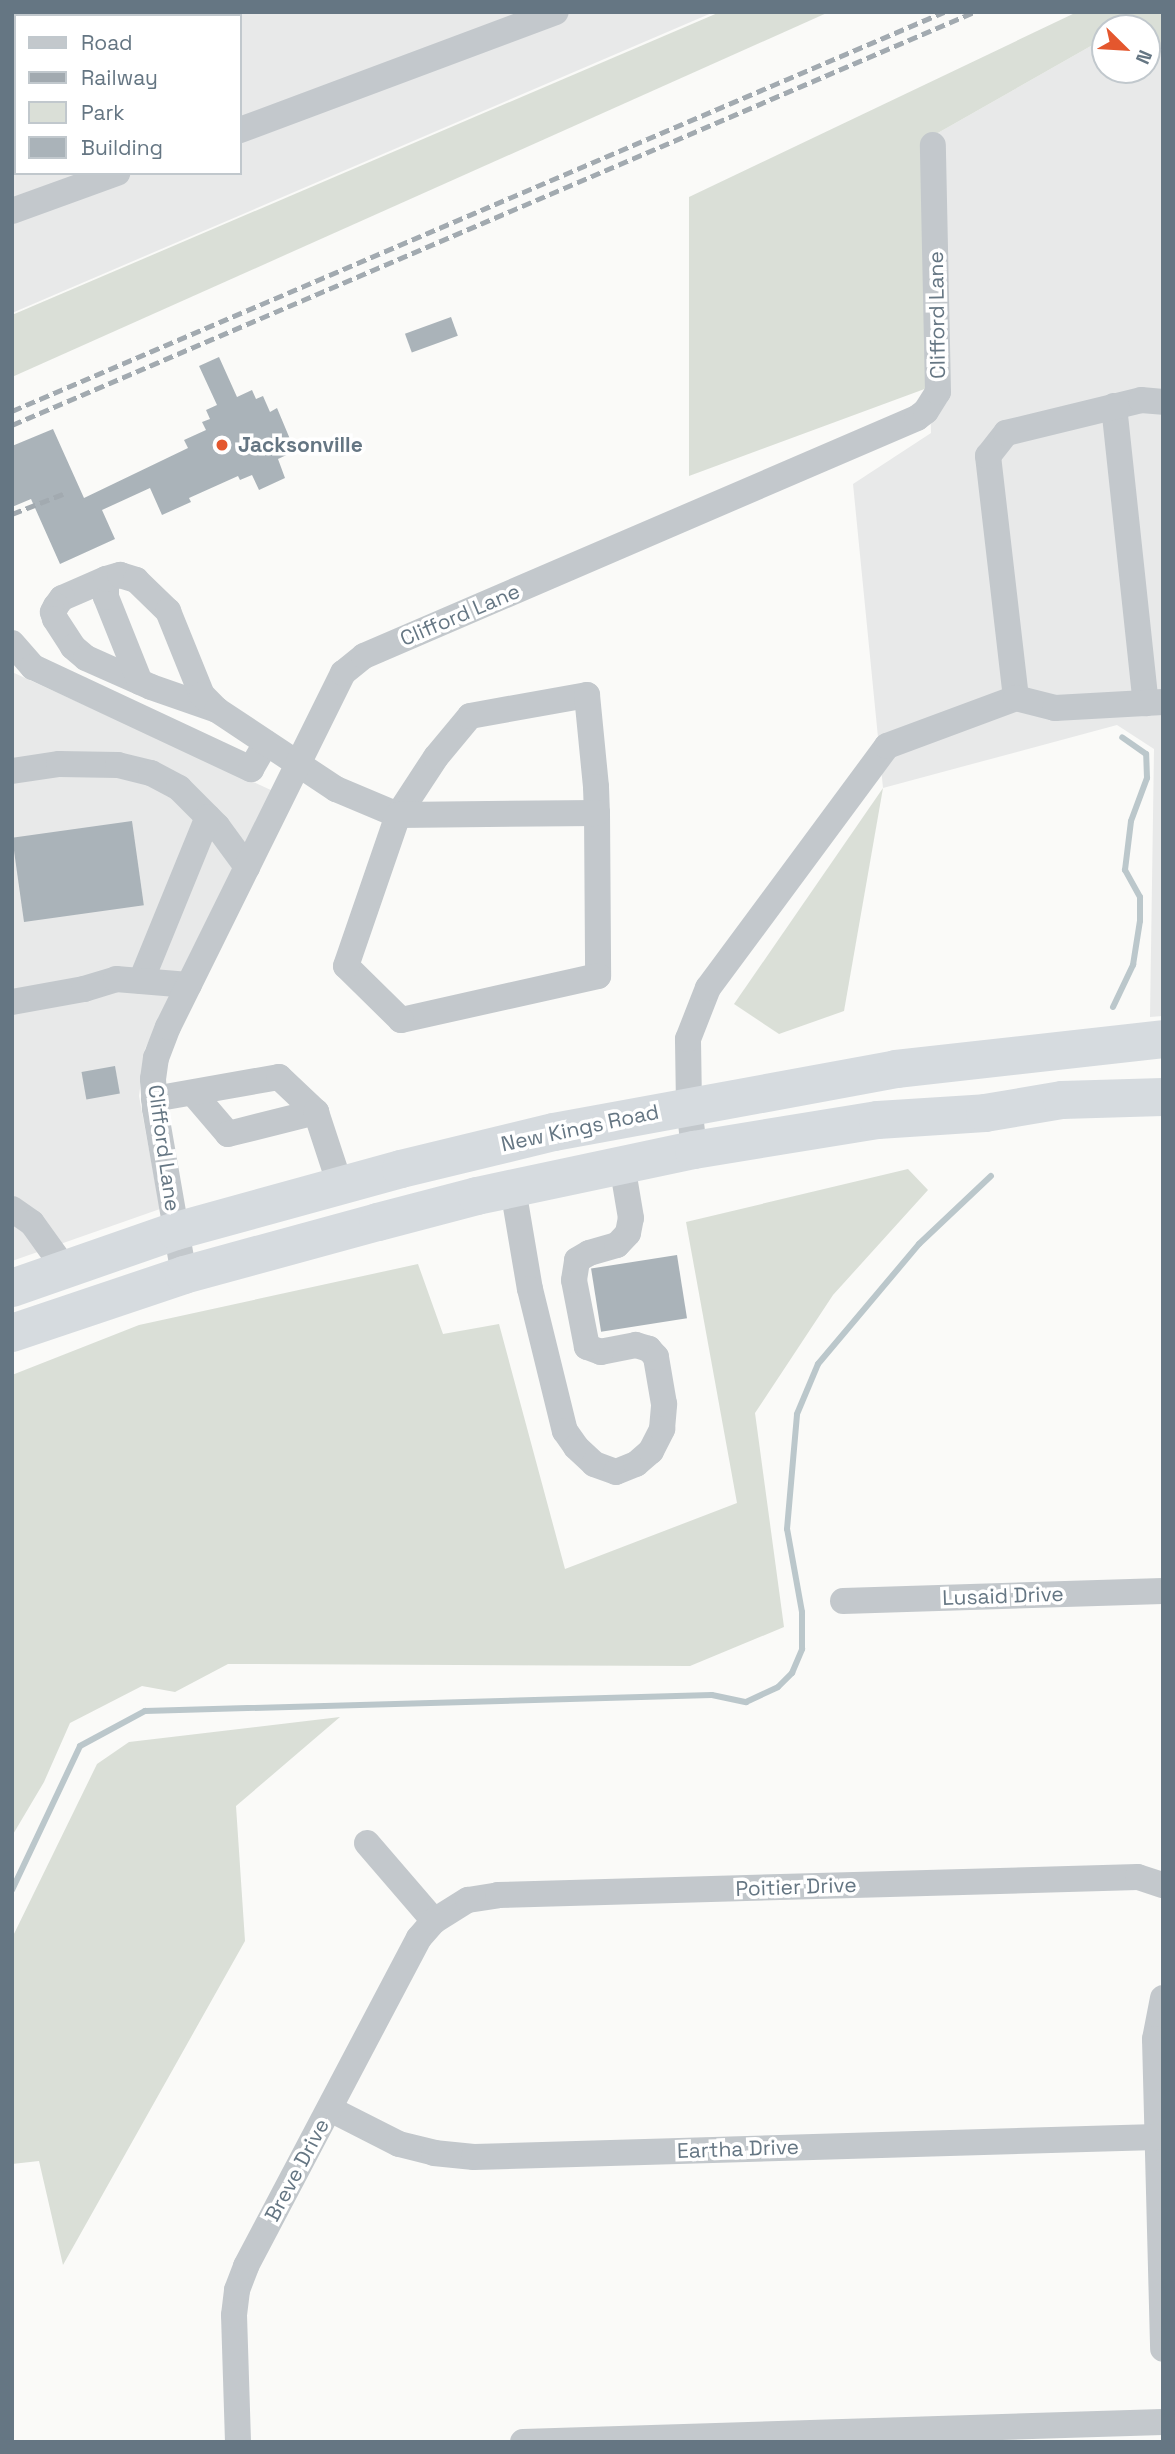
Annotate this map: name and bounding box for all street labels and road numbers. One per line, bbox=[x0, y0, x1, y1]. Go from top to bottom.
street label: Clifford Lane bbox=[923, 251, 951, 379]
street label: Clifford Lane bbox=[396, 578, 524, 652]
street label: Clifford Lane bbox=[143, 1083, 185, 1213]
street label: New Kings Road bbox=[499, 1099, 661, 1157]
street label: Lusaid Drive bbox=[942, 1581, 1064, 1611]
street label: Poitier Drive bbox=[735, 1872, 857, 1902]
street label: Breve Drive bbox=[259, 2114, 335, 2226]
street label: Eartha Drive bbox=[677, 2134, 799, 2164]

